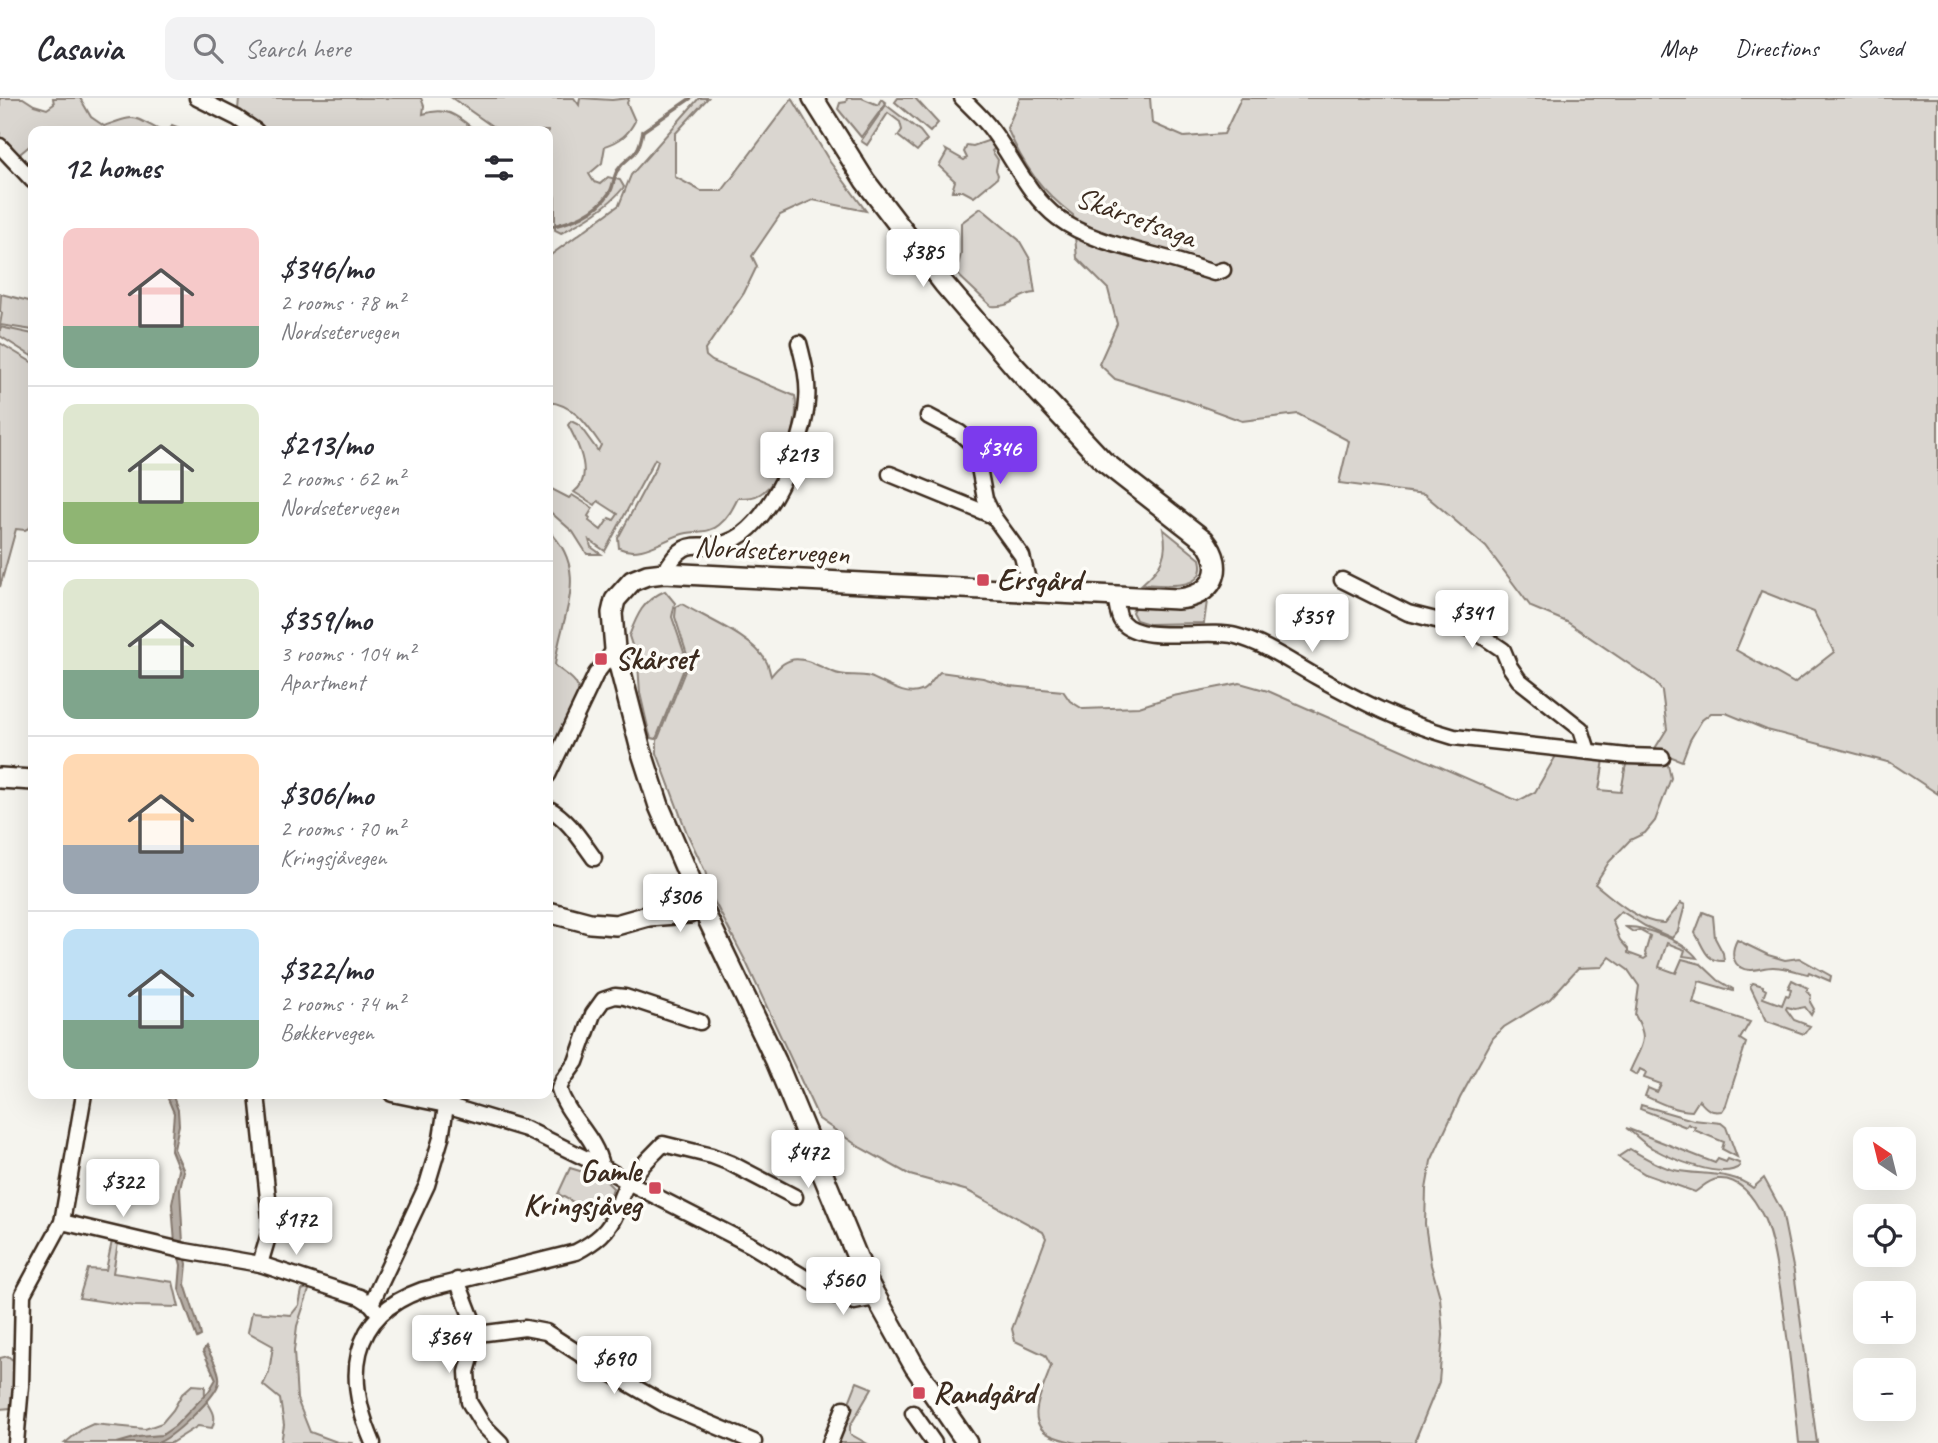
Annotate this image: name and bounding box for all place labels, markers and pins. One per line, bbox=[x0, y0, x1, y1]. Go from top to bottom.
pin: $385 bbox=[882, 230, 964, 289]
pin: $346 bbox=[959, 426, 1041, 486]
pin: $213 bbox=[756, 432, 838, 492]
place label: Ersgård bbox=[997, 561, 1086, 599]
marker: Ersgård bbox=[975, 572, 991, 588]
pin: $341 bbox=[1431, 590, 1513, 650]
pin: $359 bbox=[1271, 594, 1353, 654]
place label: Skårset bbox=[615, 640, 701, 678]
marker: Skårset bbox=[593, 651, 609, 667]
pin: $306 bbox=[639, 874, 721, 934]
pin: $472 bbox=[767, 1130, 849, 1190]
place label: Gamle Kringsjåveg bbox=[523, 1152, 644, 1224]
pin: $322 bbox=[82, 1160, 164, 1219]
marker: Gamle Kringsjåveg bbox=[647, 1180, 663, 1196]
pin: $172 bbox=[255, 1198, 337, 1257]
pin: $560 bbox=[802, 1258, 884, 1317]
pin: $364 bbox=[408, 1316, 490, 1375]
pin: $690 bbox=[573, 1336, 655, 1396]
place label: Randgård bbox=[933, 1374, 1040, 1412]
marker: Randgård bbox=[911, 1385, 927, 1401]

